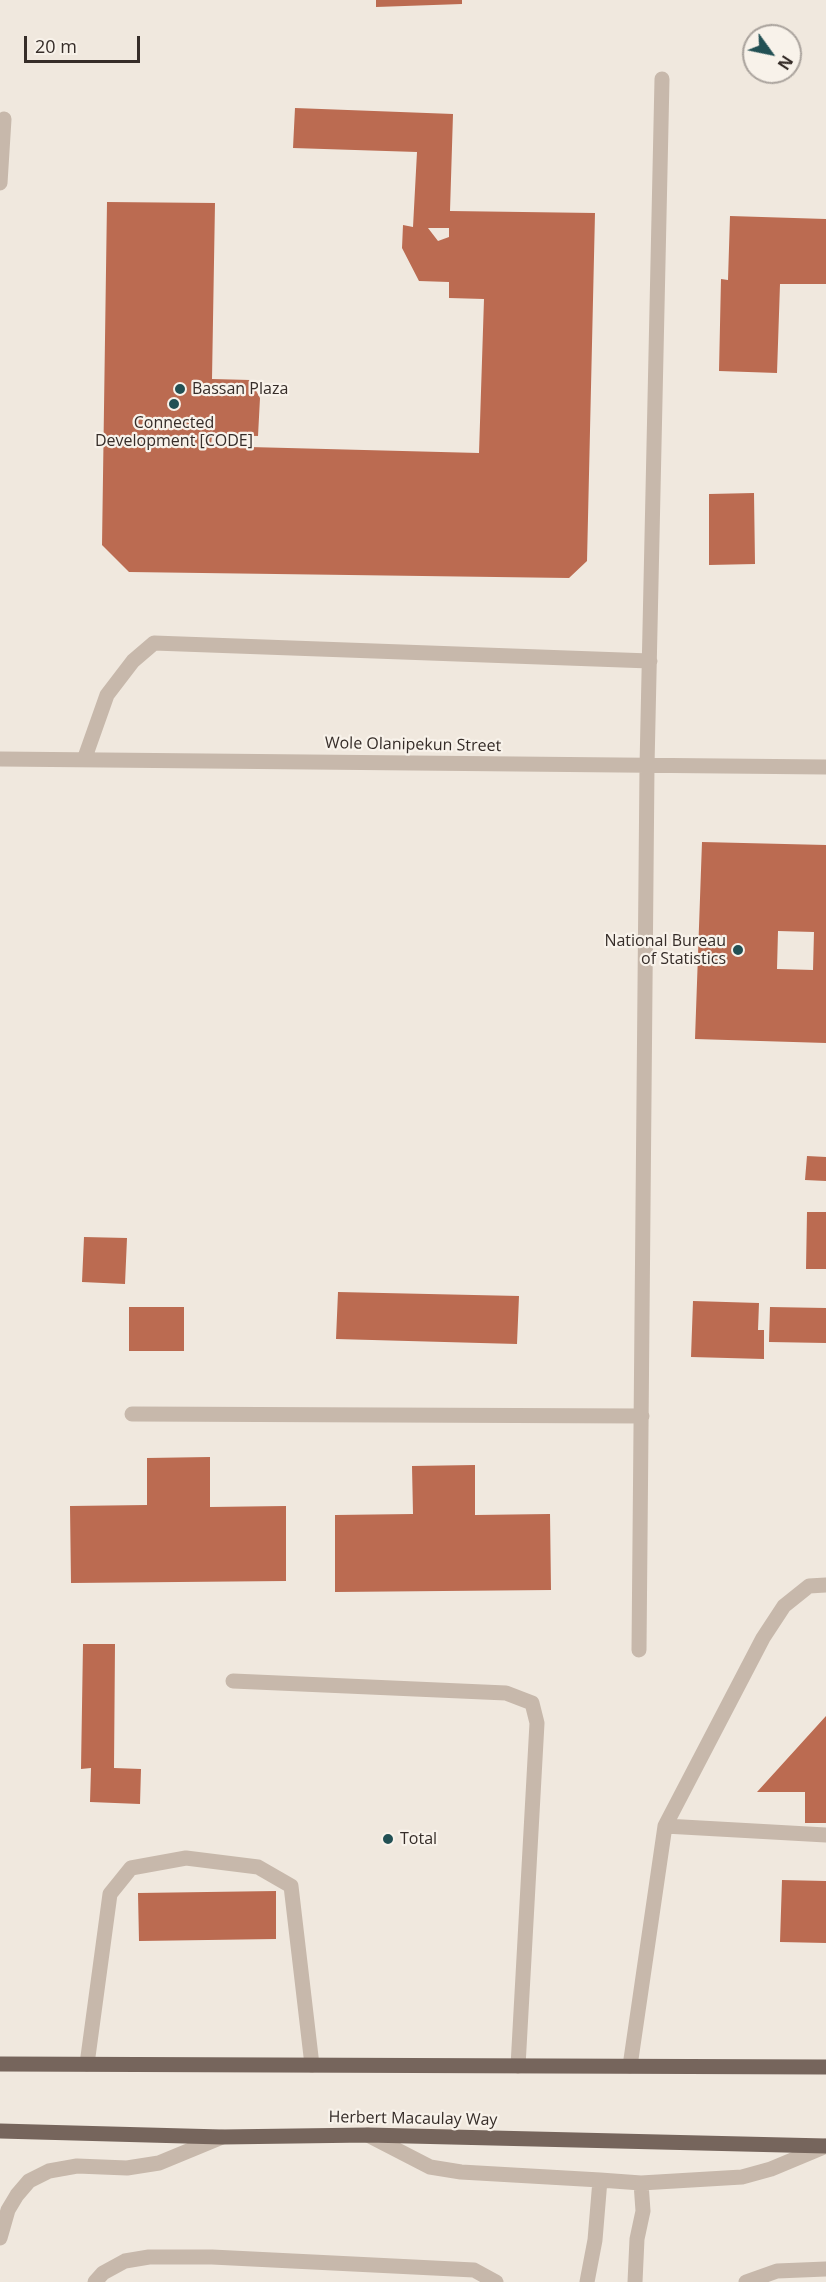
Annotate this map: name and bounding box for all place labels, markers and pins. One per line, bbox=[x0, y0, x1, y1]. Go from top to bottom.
place label: Bassan Plaza bbox=[192, 379, 288, 399]
marker: Bassan Plaza bbox=[173, 382, 187, 396]
marker: Connected Development [CODE] bbox=[167, 397, 181, 411]
place label: Connected Development [CODE] bbox=[95, 413, 253, 451]
place label: National Bureau of Statistics bbox=[604, 931, 726, 969]
marker: National Bureau of Statistics bbox=[731, 943, 745, 957]
place label: Total bbox=[400, 1829, 437, 1849]
marker: Total bbox=[381, 1832, 395, 1846]

